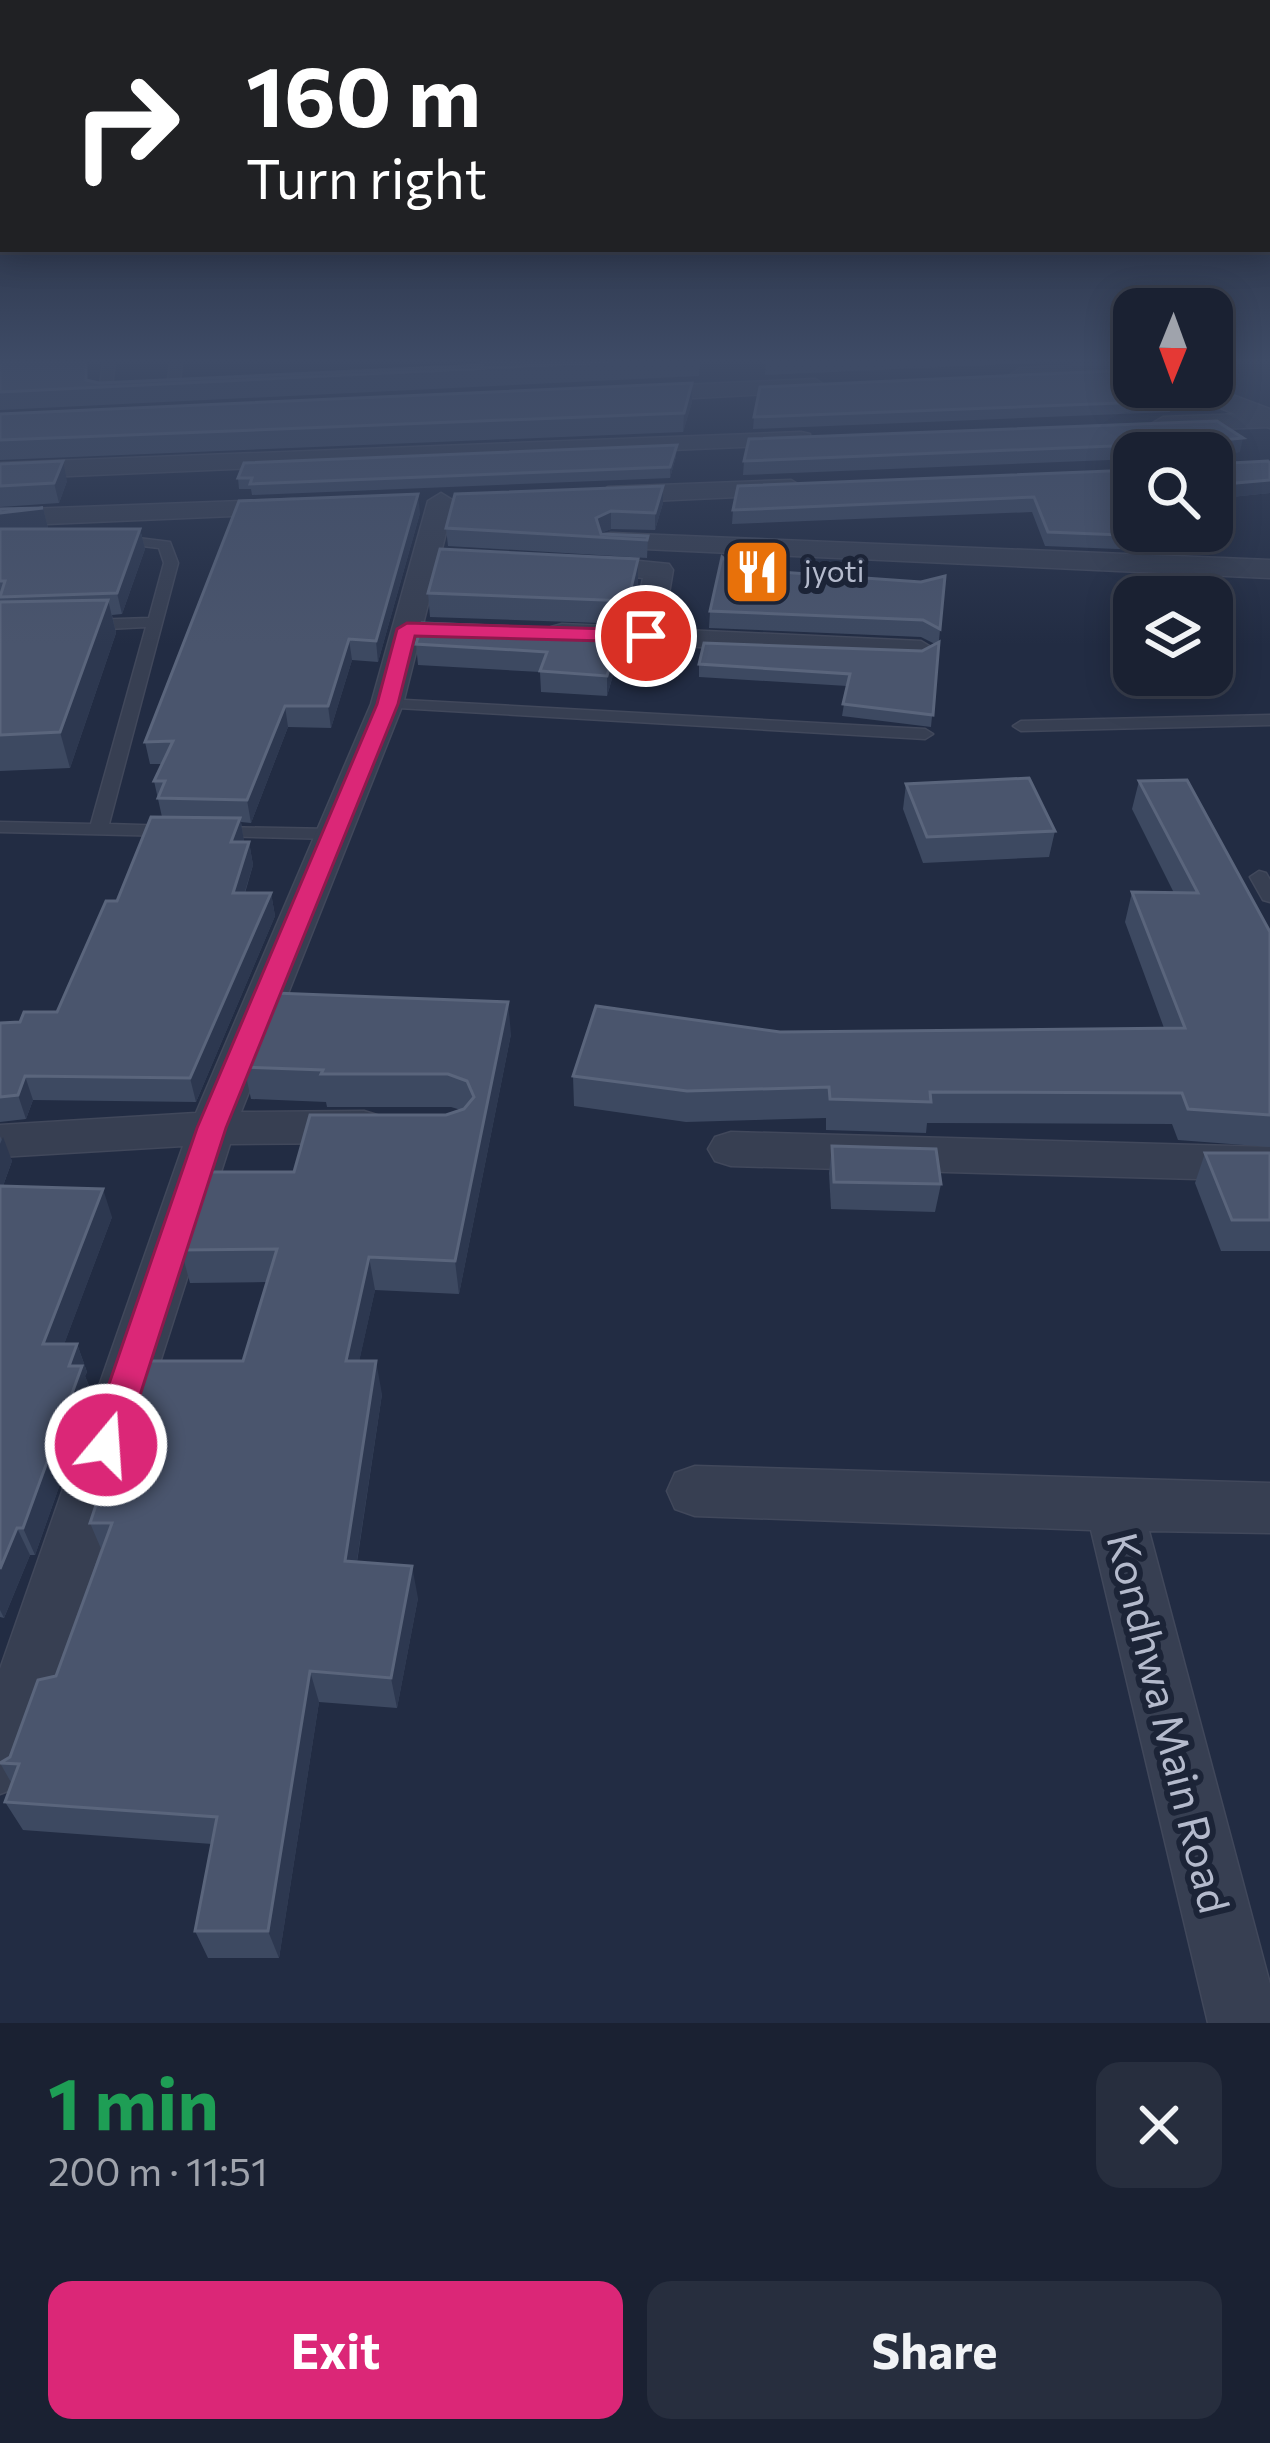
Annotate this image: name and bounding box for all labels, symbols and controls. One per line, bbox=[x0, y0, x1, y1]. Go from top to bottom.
text: 160 m bbox=[246, 42, 481, 144]
icon: right bbox=[48, 48, 204, 204]
text: Turn right bbox=[246, 144, 487, 210]
north arrow bbox=[1113, 288, 1233, 408]
map controls bbox=[1113, 288, 1233, 696]
button: search bbox=[1113, 432, 1233, 552]
restaurant icon: jyoti bbox=[722, 537, 792, 607]
place label: jyoti bbox=[804, 551, 864, 588]
button: layers bbox=[1113, 576, 1233, 696]
pin bbox=[595, 585, 697, 687]
icon: arrive bbox=[613, 603, 679, 669]
position arrow bbox=[43, 1382, 169, 1508]
street label: Kondhwa Main Road bbox=[1098, 1527, 1242, 1918]
text: 1 min bbox=[48, 2057, 219, 2145]
button: close bbox=[1096, 2062, 1222, 2188]
text: 200 m · 11:51 bbox=[48, 2146, 268, 2194]
button: Exit bbox=[48, 2281, 623, 2419]
button: Share bbox=[647, 2281, 1222, 2419]

